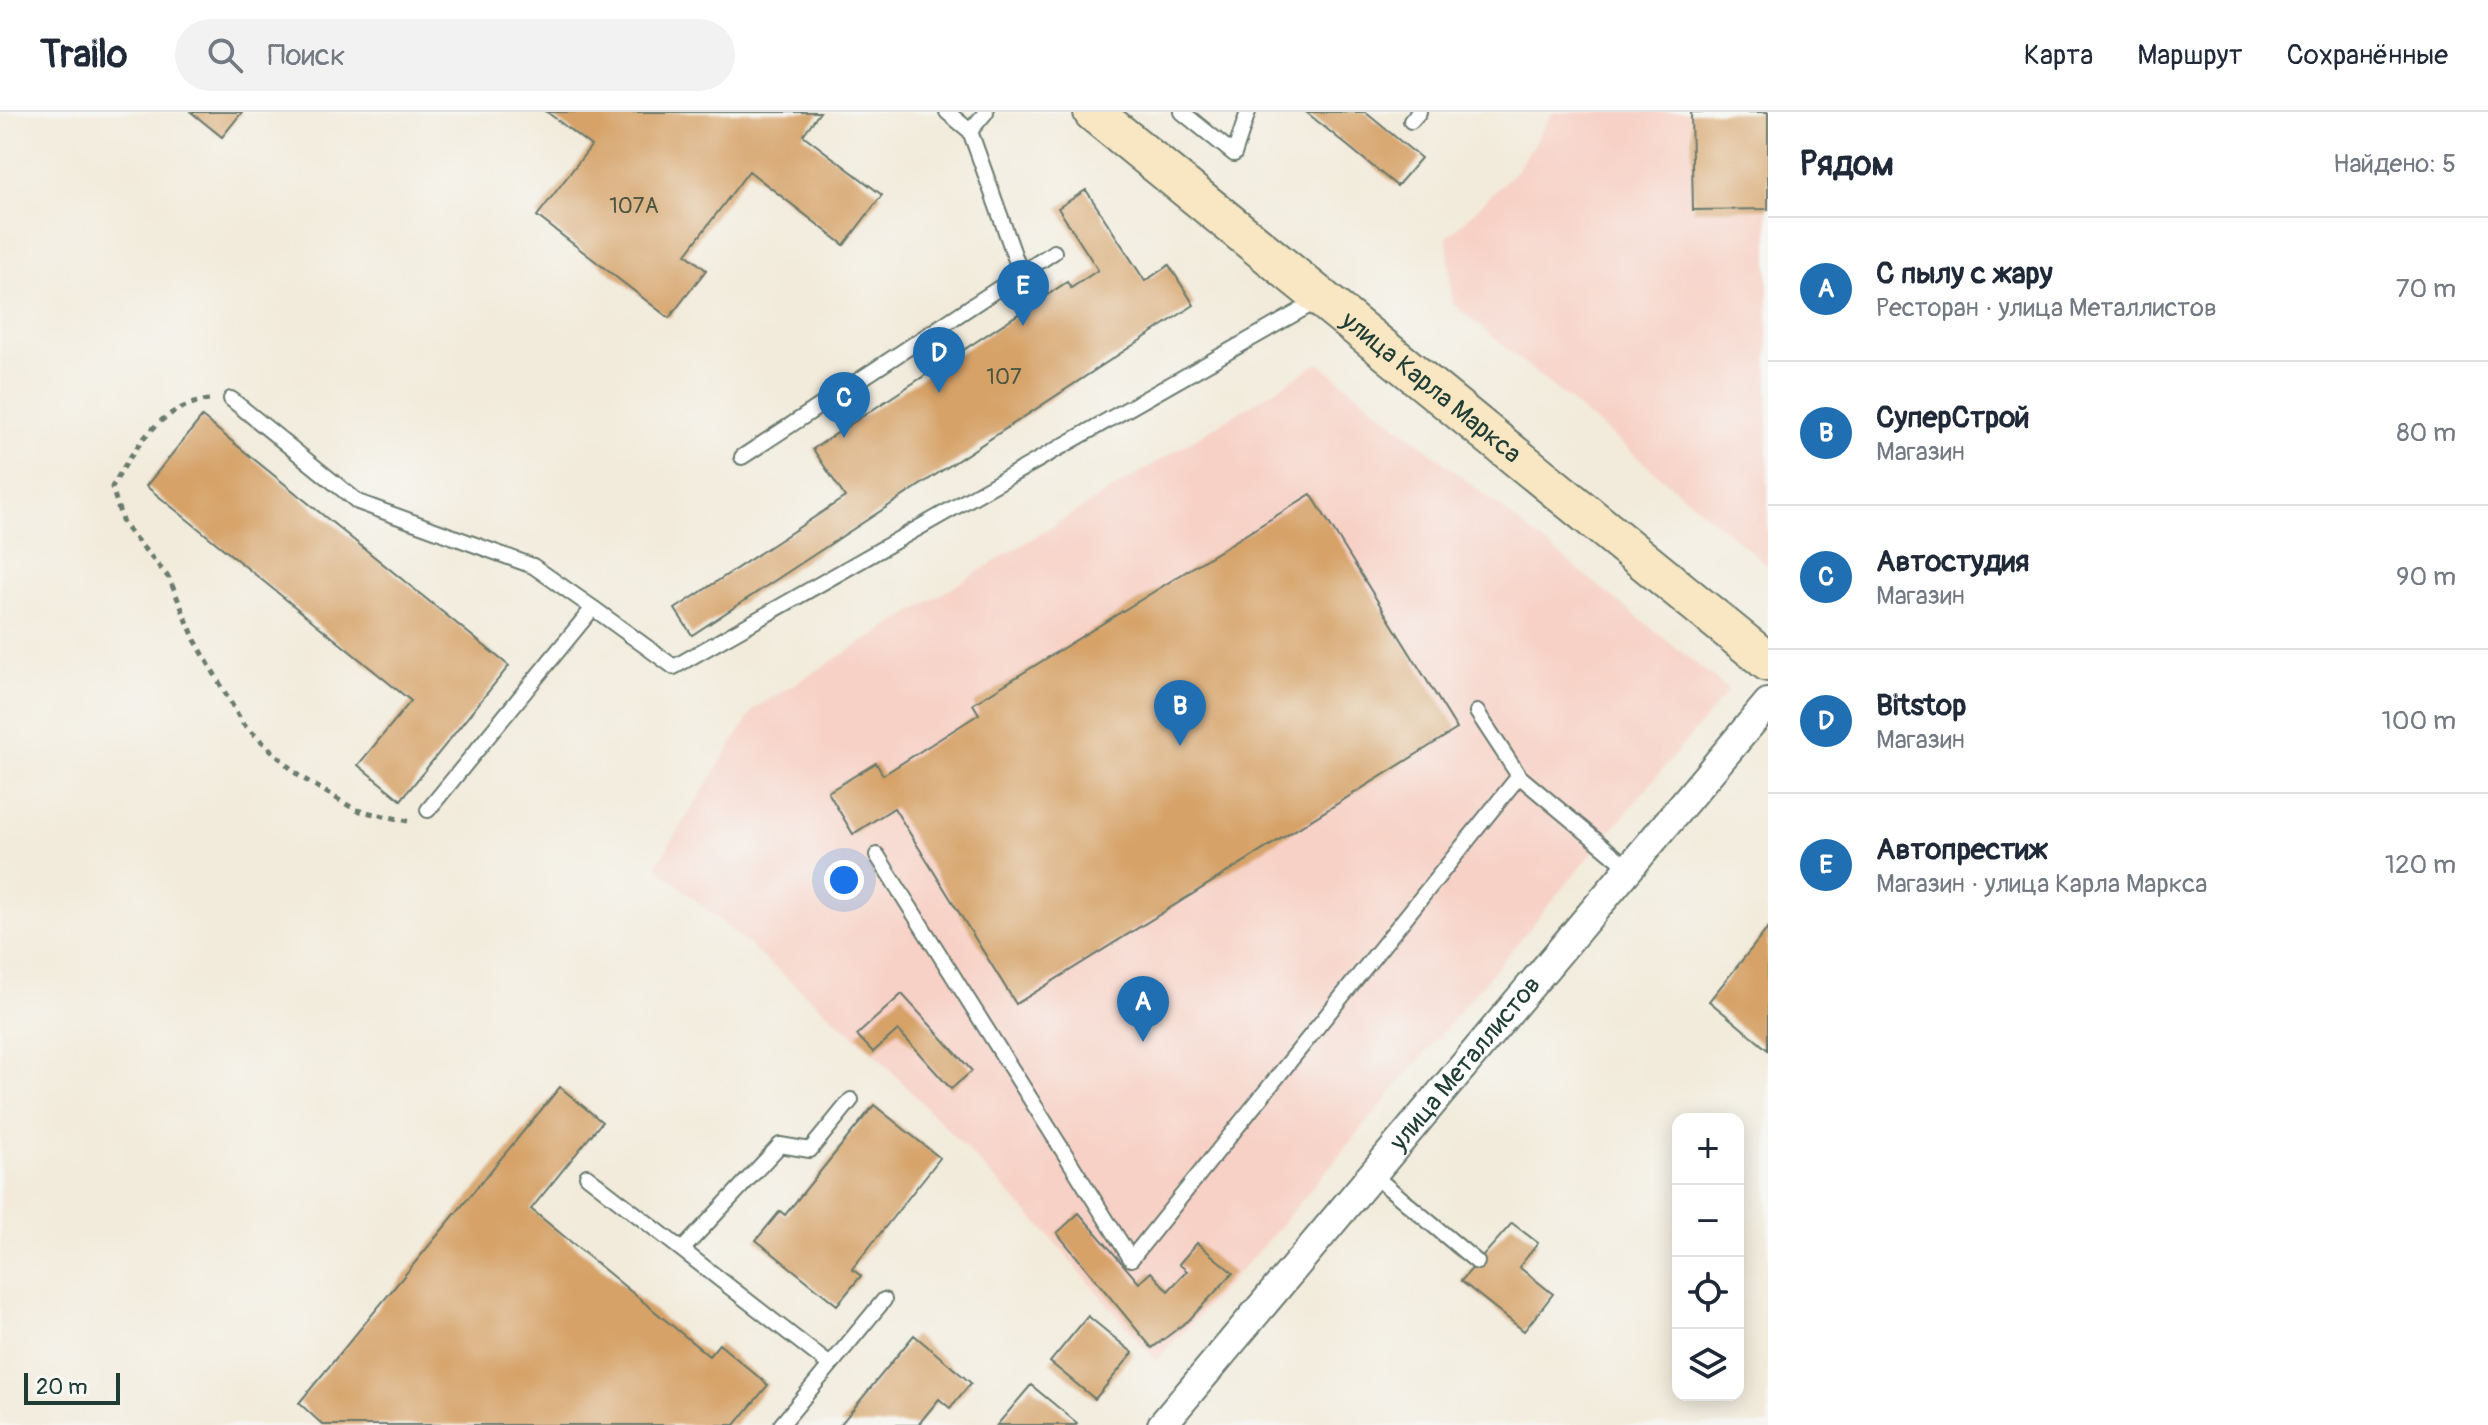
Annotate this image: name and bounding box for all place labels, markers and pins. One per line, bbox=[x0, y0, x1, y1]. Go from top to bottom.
pin: E bbox=[997, 260, 1049, 326]
pin: D bbox=[913, 327, 965, 393]
pin: C bbox=[818, 372, 870, 438]
pin: B bbox=[1154, 680, 1206, 746]
pin: A bbox=[1117, 976, 1169, 1042]

